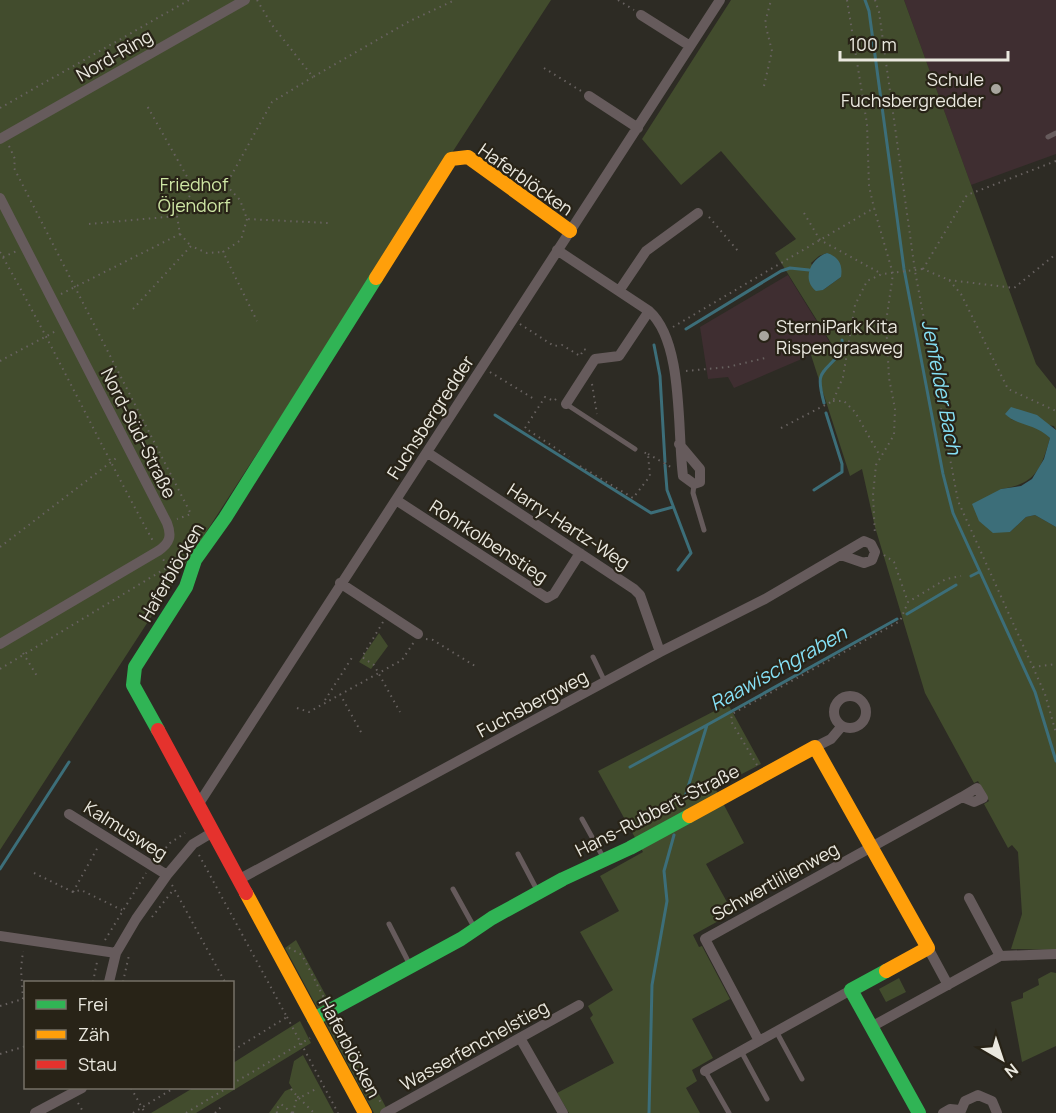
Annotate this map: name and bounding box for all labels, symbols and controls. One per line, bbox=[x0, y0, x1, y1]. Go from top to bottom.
street label: Nord-Ring bbox=[71, 24, 157, 86]
scale bar bbox=[840, 24, 1008, 62]
text: 100 m bbox=[849, 32, 897, 56]
place label: Schule Fuchsbergredder bbox=[841, 67, 985, 112]
marker: Schule Fuchsbergredder bbox=[989, 82, 1003, 96]
street label: Haferblöcken bbox=[474, 137, 578, 221]
park label: Friedhof Öjendorf bbox=[158, 172, 231, 217]
place label: SterniPark Kita Rispengrasweg bbox=[776, 314, 903, 359]
water label: Jenfelder Bach bbox=[916, 317, 969, 458]
marker: SterniPark Kita Rispengrasweg bbox=[757, 329, 771, 343]
street label: Fuchsbergredder bbox=[381, 350, 479, 484]
street label: Nord-Süd-Straße bbox=[96, 364, 182, 502]
street label: Harry-Hartz-Weg bbox=[503, 477, 635, 575]
street label: Rohrkolbenstieg bbox=[425, 494, 553, 588]
street label: Haferblöcken bbox=[133, 518, 209, 626]
water label: Raawischgraben bbox=[705, 619, 852, 717]
street label: Fuchsbergweg bbox=[472, 664, 592, 742]
street label: Hans-Rubbert-Straße bbox=[571, 758, 743, 862]
street label: Kalmusweg bbox=[80, 795, 172, 865]
street label: Schwertlilienweg bbox=[707, 836, 843, 926]
legend bbox=[24, 981, 234, 1089]
text: Frei bbox=[78, 992, 108, 1016]
street label: Haferblöcken bbox=[313, 993, 387, 1101]
street label: Wasserfenchelstieg bbox=[395, 994, 553, 1096]
text: Zäh bbox=[78, 1022, 110, 1046]
north arrow bbox=[972, 1029, 1032, 1089]
text: Stau bbox=[78, 1052, 117, 1076]
text: N bbox=[1000, 1058, 1023, 1083]

